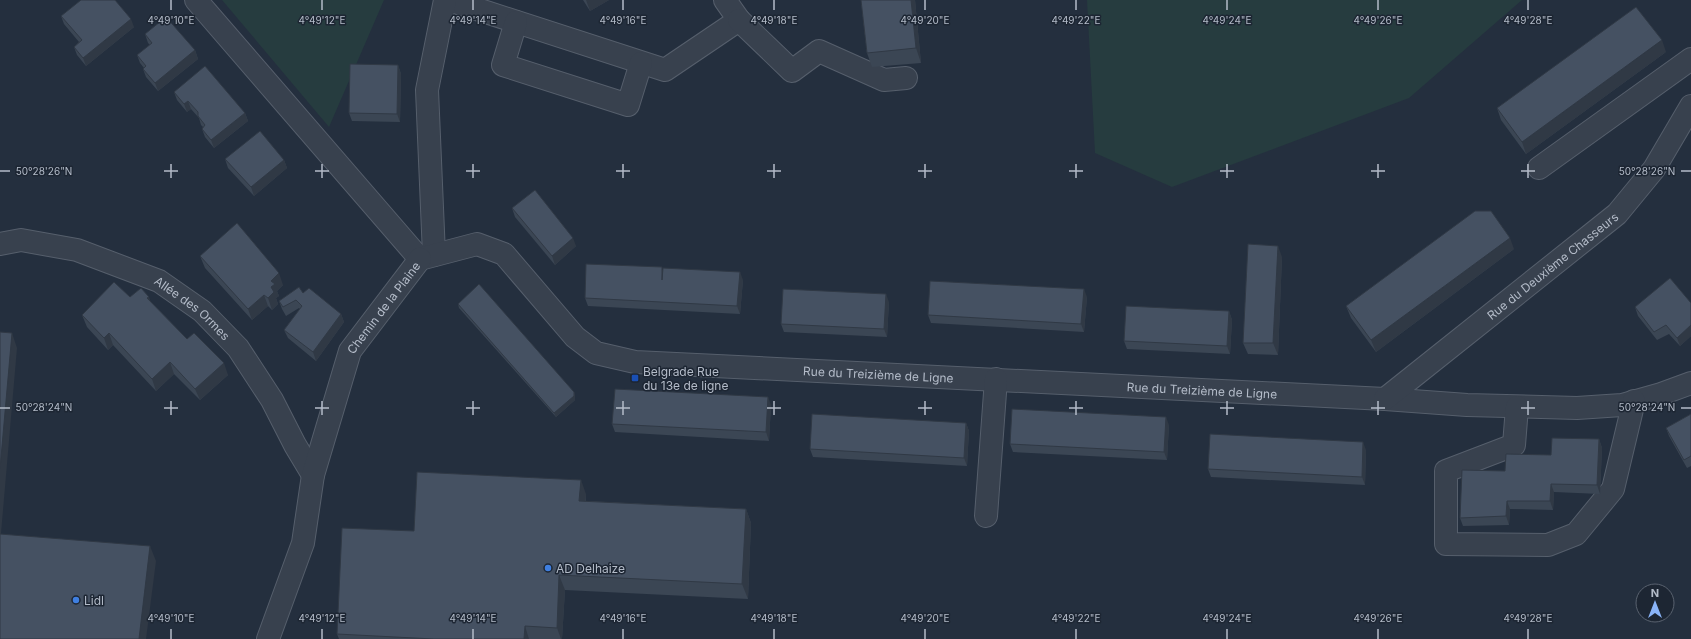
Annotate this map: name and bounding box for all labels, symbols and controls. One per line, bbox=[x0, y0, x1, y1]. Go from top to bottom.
text: 4°49'10"E bbox=[147, 14, 195, 26]
text: 4°49'12"E bbox=[299, 14, 345, 26]
text: 4°49'14"E bbox=[449, 14, 497, 26]
text: 4°49'16"E bbox=[600, 14, 646, 26]
text: 4°49'18"E bbox=[751, 14, 797, 26]
text: 4°49'20"E bbox=[900, 14, 950, 26]
text: 4°49'22"E bbox=[1052, 14, 1100, 26]
text: 4°49'24"E bbox=[1202, 14, 1252, 26]
text: 4°49'26"E bbox=[1354, 14, 1403, 26]
text: 4°49'28"E bbox=[1504, 14, 1552, 26]
text: 50°28'26"N bbox=[16, 165, 72, 177]
text: 50°28'26"N bbox=[1619, 165, 1675, 177]
street label: Rue du Deuxième Chasseurs bbox=[1484, 209, 1621, 322]
street label: Chemin de la Plaine bbox=[343, 258, 423, 357]
street label: Allée des Ormes bbox=[152, 273, 233, 343]
street label: Rue du Treizième de Ligne bbox=[803, 363, 954, 385]
place label: Belgrade Rue du 13e de ligne bbox=[643, 364, 728, 393]
marker: Belgrade Rue du 13e de ligne bbox=[630, 373, 640, 383]
street label: Rue du Treizième de Ligne bbox=[1126, 379, 1278, 401]
text: 50°28'24"N bbox=[16, 401, 72, 413]
text: 50°28'24"N bbox=[1619, 401, 1675, 413]
place label: AD Delhaize bbox=[556, 561, 625, 576]
marker: AD Delhaize bbox=[543, 563, 553, 573]
north arrow bbox=[1635, 583, 1675, 623]
text: N bbox=[1651, 586, 1659, 600]
place label: Lidl bbox=[84, 593, 104, 608]
marker: Lidl bbox=[71, 595, 81, 605]
text: 4°49'10"E bbox=[147, 612, 195, 624]
text: 4°49'12"E bbox=[299, 612, 345, 624]
text: 4°49'14"E bbox=[449, 612, 497, 624]
text: 4°49'16"E bbox=[600, 612, 646, 624]
text: 4°49'18"E bbox=[751, 612, 797, 624]
text: 4°49'20"E bbox=[900, 612, 950, 624]
text: 4°49'22"E bbox=[1052, 612, 1100, 624]
text: 4°49'24"E bbox=[1202, 612, 1252, 624]
text: 4°49'26"E bbox=[1354, 612, 1403, 624]
text: 4°49'28"E bbox=[1504, 612, 1552, 624]

